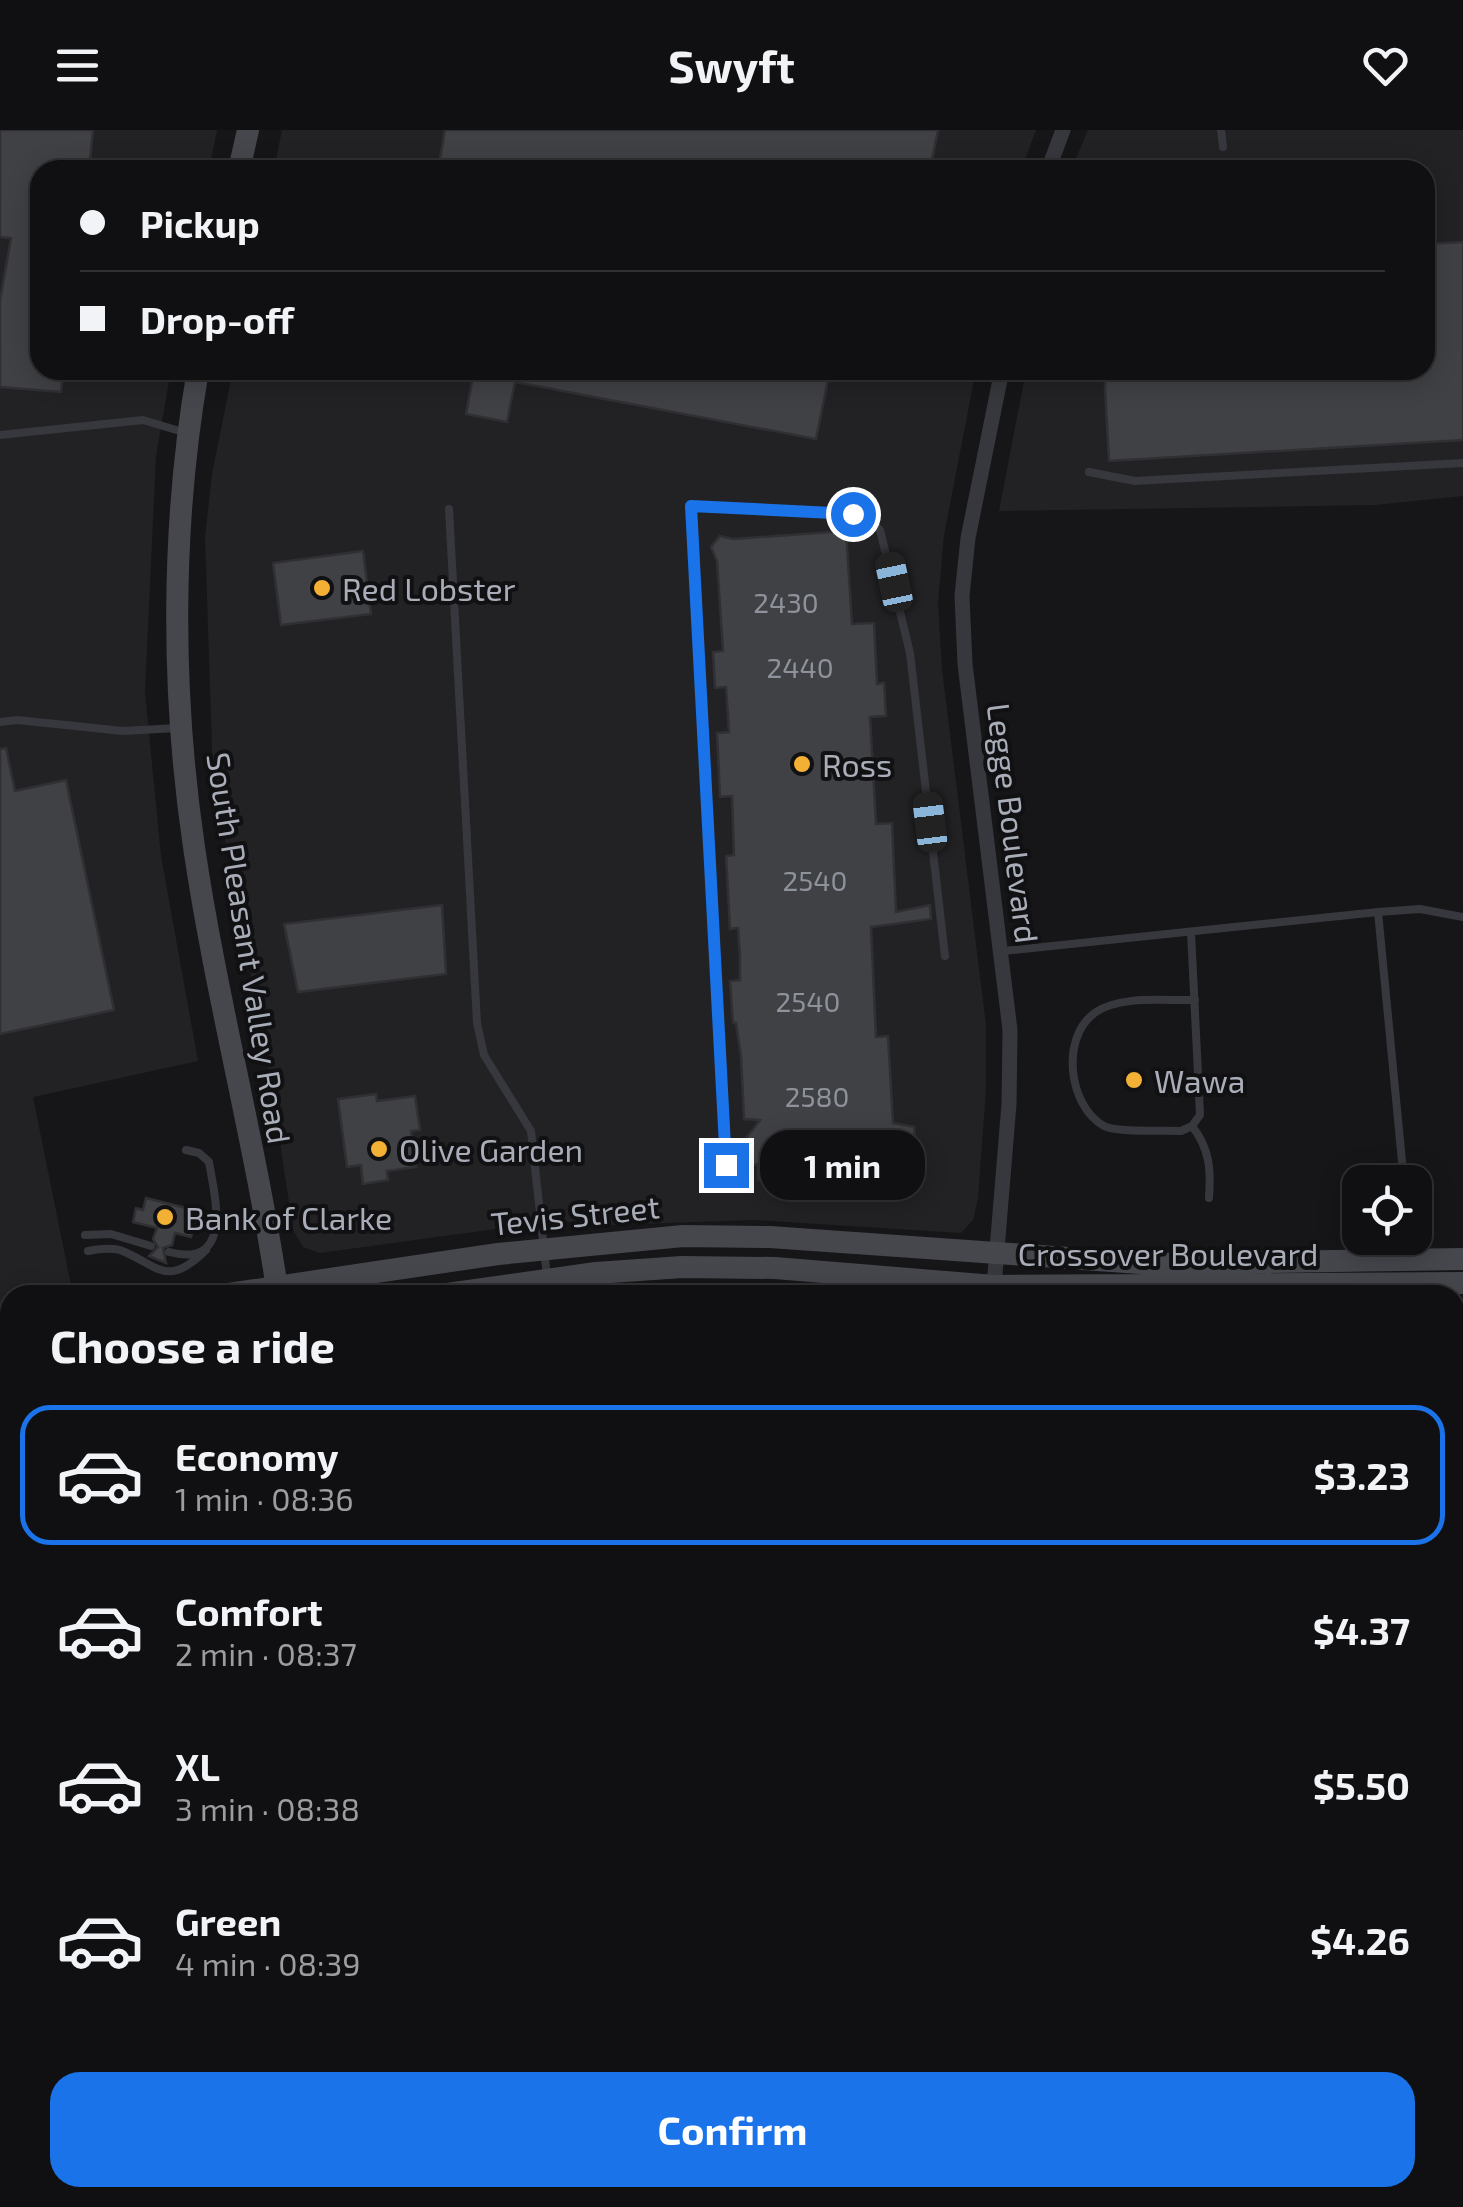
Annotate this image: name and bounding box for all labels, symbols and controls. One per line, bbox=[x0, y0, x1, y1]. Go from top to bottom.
icon: menu bbox=[50, 38, 105, 93]
text: Swyft bbox=[668, 38, 795, 92]
icon: heart bbox=[1358, 38, 1413, 93]
text: Pickup bbox=[140, 200, 260, 246]
text: Drop-off bbox=[140, 296, 294, 342]
route start bbox=[831, 492, 876, 537]
car bbox=[873, 550, 915, 614]
place label: Red Lobster bbox=[342, 569, 516, 607]
marker: Red Lobster bbox=[311, 577, 333, 599]
house number: 2430 bbox=[753, 585, 819, 619]
house number: 2440 bbox=[766, 650, 834, 684]
street label: Legge Boulevard bbox=[980, 701, 1048, 945]
place label: Ross bbox=[822, 745, 892, 783]
street label: South Pleasant Valley Road bbox=[200, 750, 300, 1146]
marker: Ross bbox=[791, 753, 813, 775]
car bbox=[911, 790, 949, 854]
house number: 2540 bbox=[783, 863, 847, 897]
house number: 2540 bbox=[776, 984, 840, 1018]
place label: Wawa bbox=[1154, 1061, 1245, 1099]
marker: Wawa bbox=[1123, 1069, 1145, 1091]
house number: 2580 bbox=[785, 1079, 849, 1113]
place label: Olive Garden bbox=[399, 1130, 583, 1168]
callout: 1 min bbox=[761, 1130, 926, 1200]
marker: Olive Garden bbox=[368, 1138, 390, 1160]
route end bbox=[704, 1143, 749, 1188]
text: 1 min bbox=[804, 1146, 881, 1184]
map controls bbox=[1342, 1165, 1432, 1255]
button: locate bbox=[1342, 1165, 1432, 1255]
street label: Tevis Street bbox=[489, 1186, 661, 1242]
place label: Bank of Clarke bbox=[185, 1198, 392, 1236]
marker: Bank of Clarke bbox=[154, 1206, 176, 1228]
street label: Crossover Boulevard bbox=[1018, 1234, 1318, 1272]
text: Choose a ride bbox=[50, 1318, 335, 1372]
icon: car bbox=[55, 1430, 145, 1520]
text: Economy bbox=[175, 1433, 339, 1479]
text: $3.23 bbox=[1314, 1452, 1410, 1498]
text: 1 min · 08:36 bbox=[175, 1479, 354, 1517]
icon: car bbox=[55, 1585, 145, 1675]
text: Comfort bbox=[175, 1588, 323, 1634]
text: $4.37 bbox=[1313, 1607, 1410, 1653]
text: 2 min · 08:37 bbox=[175, 1634, 357, 1672]
icon: car bbox=[55, 1740, 145, 1830]
text: XL bbox=[175, 1743, 220, 1789]
text: $5.50 bbox=[1313, 1762, 1410, 1808]
text: 3 min · 08:38 bbox=[175, 1789, 360, 1827]
icon: car bbox=[55, 1895, 145, 1985]
text: Green bbox=[175, 1898, 281, 1944]
text: $4.26 bbox=[1310, 1917, 1410, 1963]
text: 4 min · 08:39 bbox=[175, 1944, 361, 1982]
button: Confirm bbox=[50, 2072, 1415, 2187]

